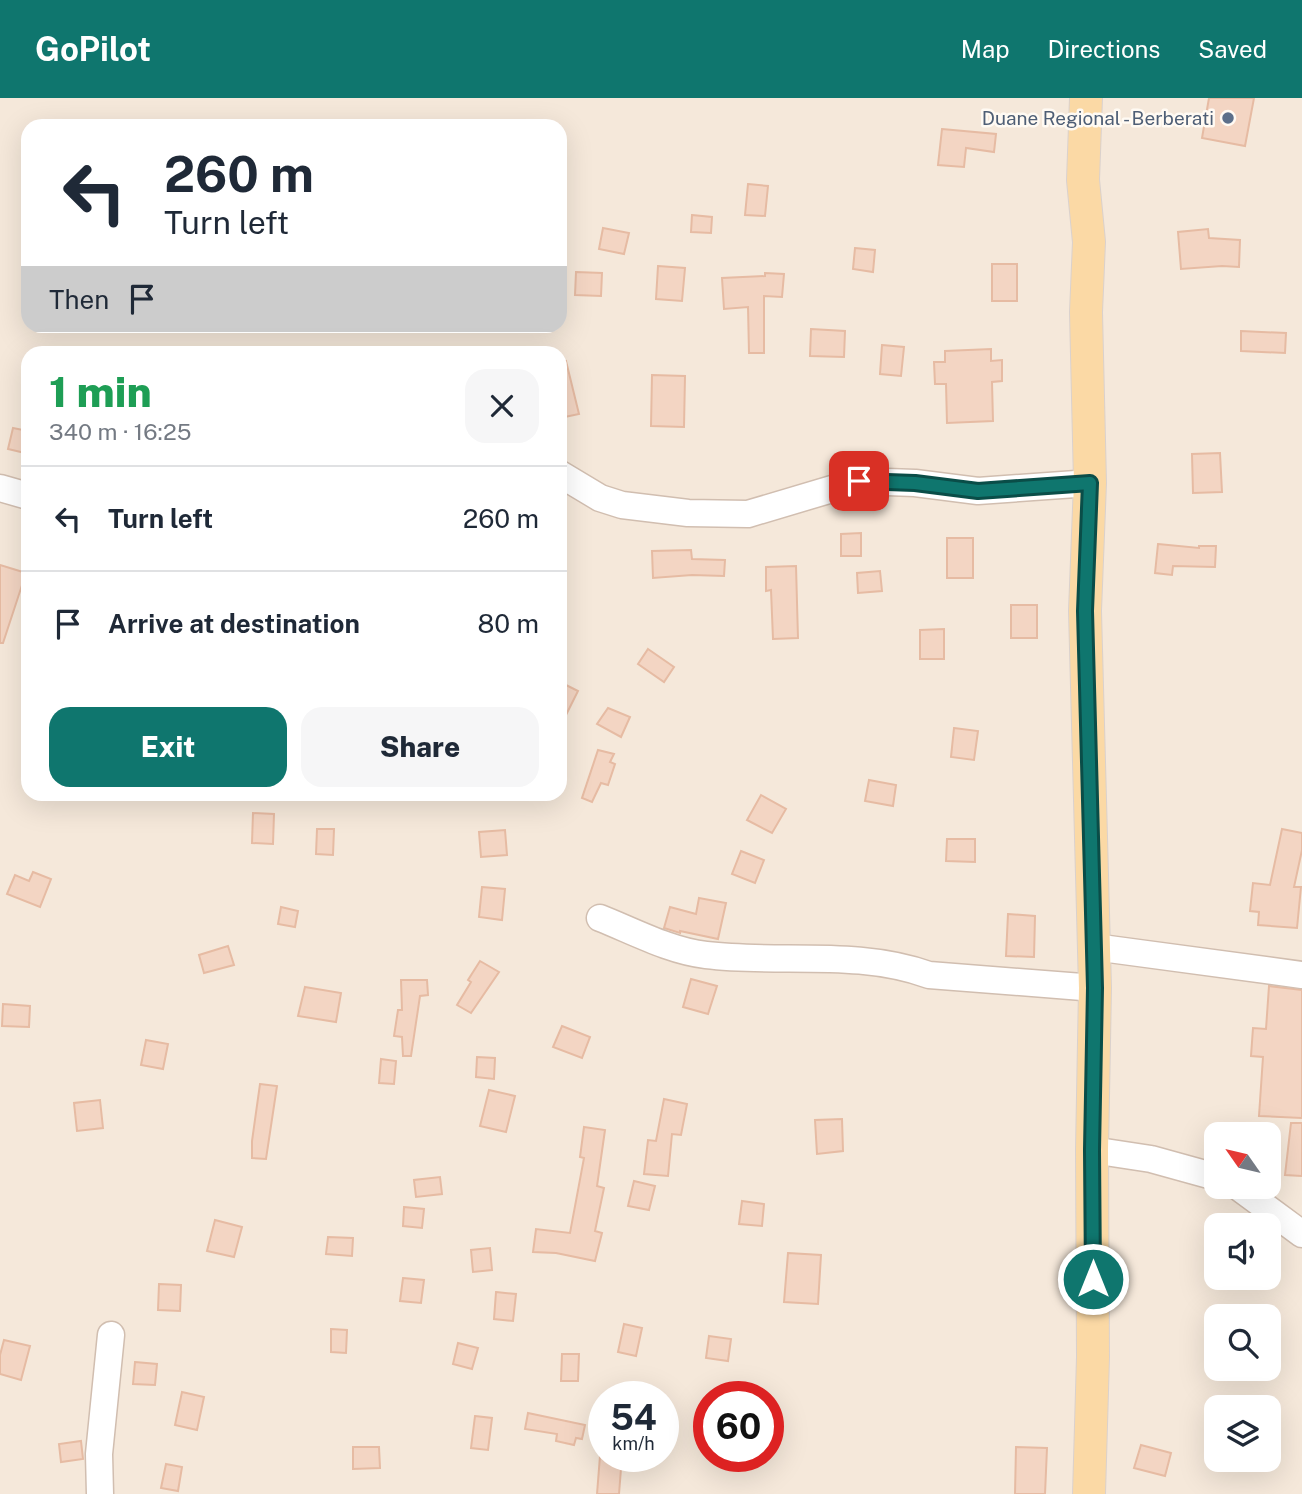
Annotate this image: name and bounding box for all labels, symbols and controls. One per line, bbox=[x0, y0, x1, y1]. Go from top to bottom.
text: GoPilot bbox=[35, 30, 151, 68]
text: Map bbox=[961, 35, 1010, 63]
text: Directions bbox=[1048, 35, 1160, 63]
text: Saved bbox=[1198, 35, 1267, 63]
place label: Duane Regional - Berberati bbox=[982, 107, 1214, 129]
marker: Duane Regional - Berberati bbox=[1220, 110, 1236, 126]
text: 260 m bbox=[164, 145, 314, 203]
icon: left bbox=[49, 147, 140, 238]
text: Turn left bbox=[164, 204, 289, 241]
icon: arrive bbox=[123, 280, 161, 318]
text: Then bbox=[49, 284, 109, 315]
text: 1 min bbox=[49, 367, 152, 416]
button: close bbox=[465, 369, 539, 443]
text: 340 m · 16:25 bbox=[49, 418, 192, 445]
pin bbox=[829, 451, 889, 511]
icon: arrive bbox=[840, 462, 878, 500]
icon: left bbox=[49, 500, 87, 538]
text: Turn left bbox=[108, 503, 213, 534]
text: 260 m bbox=[463, 503, 539, 534]
icon: arrive bbox=[49, 605, 87, 643]
text: Arrive at destination bbox=[108, 608, 360, 639]
text: 80 m bbox=[478, 608, 539, 639]
button: Exit bbox=[49, 707, 287, 787]
button: Share bbox=[301, 707, 539, 787]
north arrow bbox=[1204, 1122, 1281, 1199]
map controls bbox=[1204, 1122, 1281, 1472]
button: sound bbox=[1204, 1213, 1281, 1290]
position arrow bbox=[1056, 1242, 1130, 1316]
button: search bbox=[1204, 1304, 1281, 1381]
speed limit sign: 60 bbox=[693, 1381, 784, 1472]
button: layers bbox=[1204, 1395, 1281, 1472]
text: 54 bbox=[610, 1397, 657, 1438]
text: km/h bbox=[612, 1433, 655, 1454]

